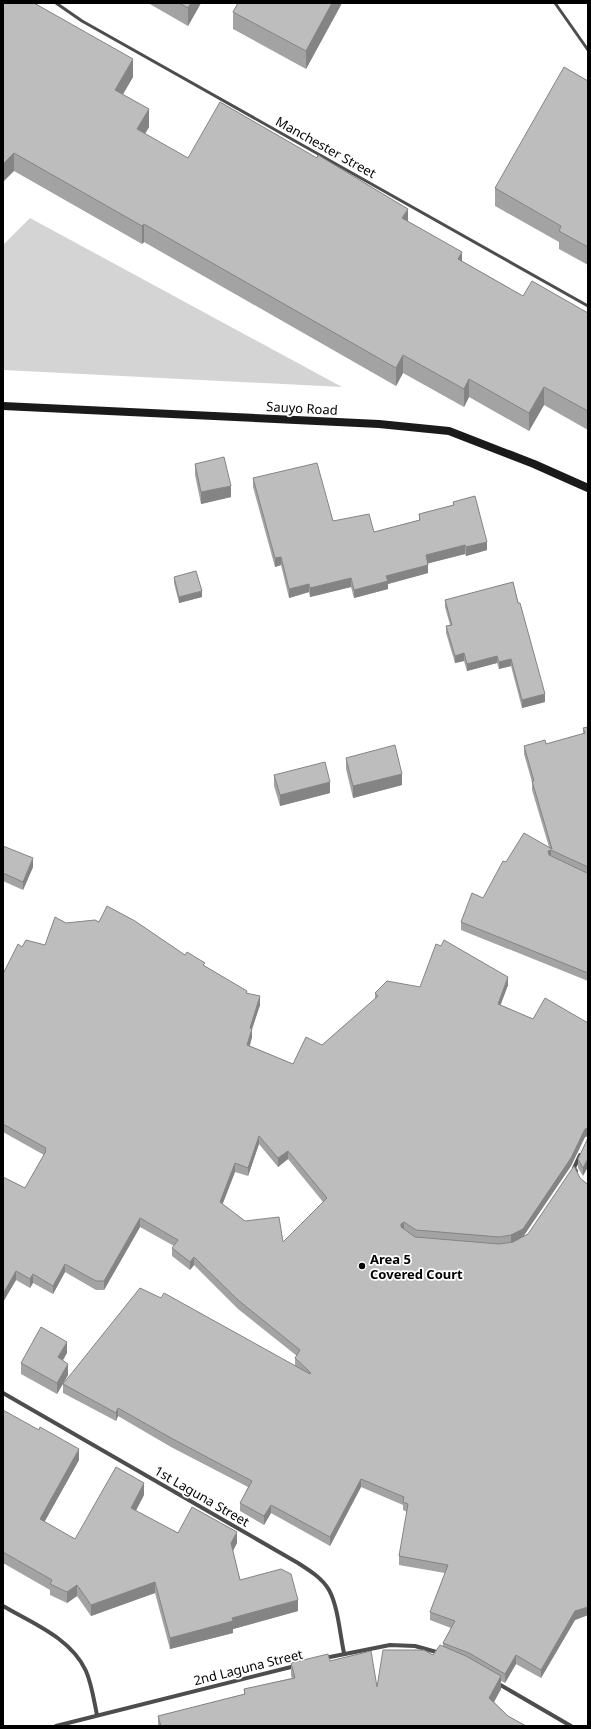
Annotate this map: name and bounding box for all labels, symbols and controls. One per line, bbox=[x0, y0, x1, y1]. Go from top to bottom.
street label: Manchester Street bbox=[273, 112, 380, 182]
street label: Sauyo Road bbox=[266, 397, 338, 419]
place label: Area 5 Covered Court bbox=[370, 1250, 463, 1283]
marker: Area 5 Covered Court bbox=[357, 1261, 367, 1271]
street label: 1st Laguna Street bbox=[151, 1461, 253, 1531]
street label: 2nd Laguna Street bbox=[191, 1645, 305, 1689]

